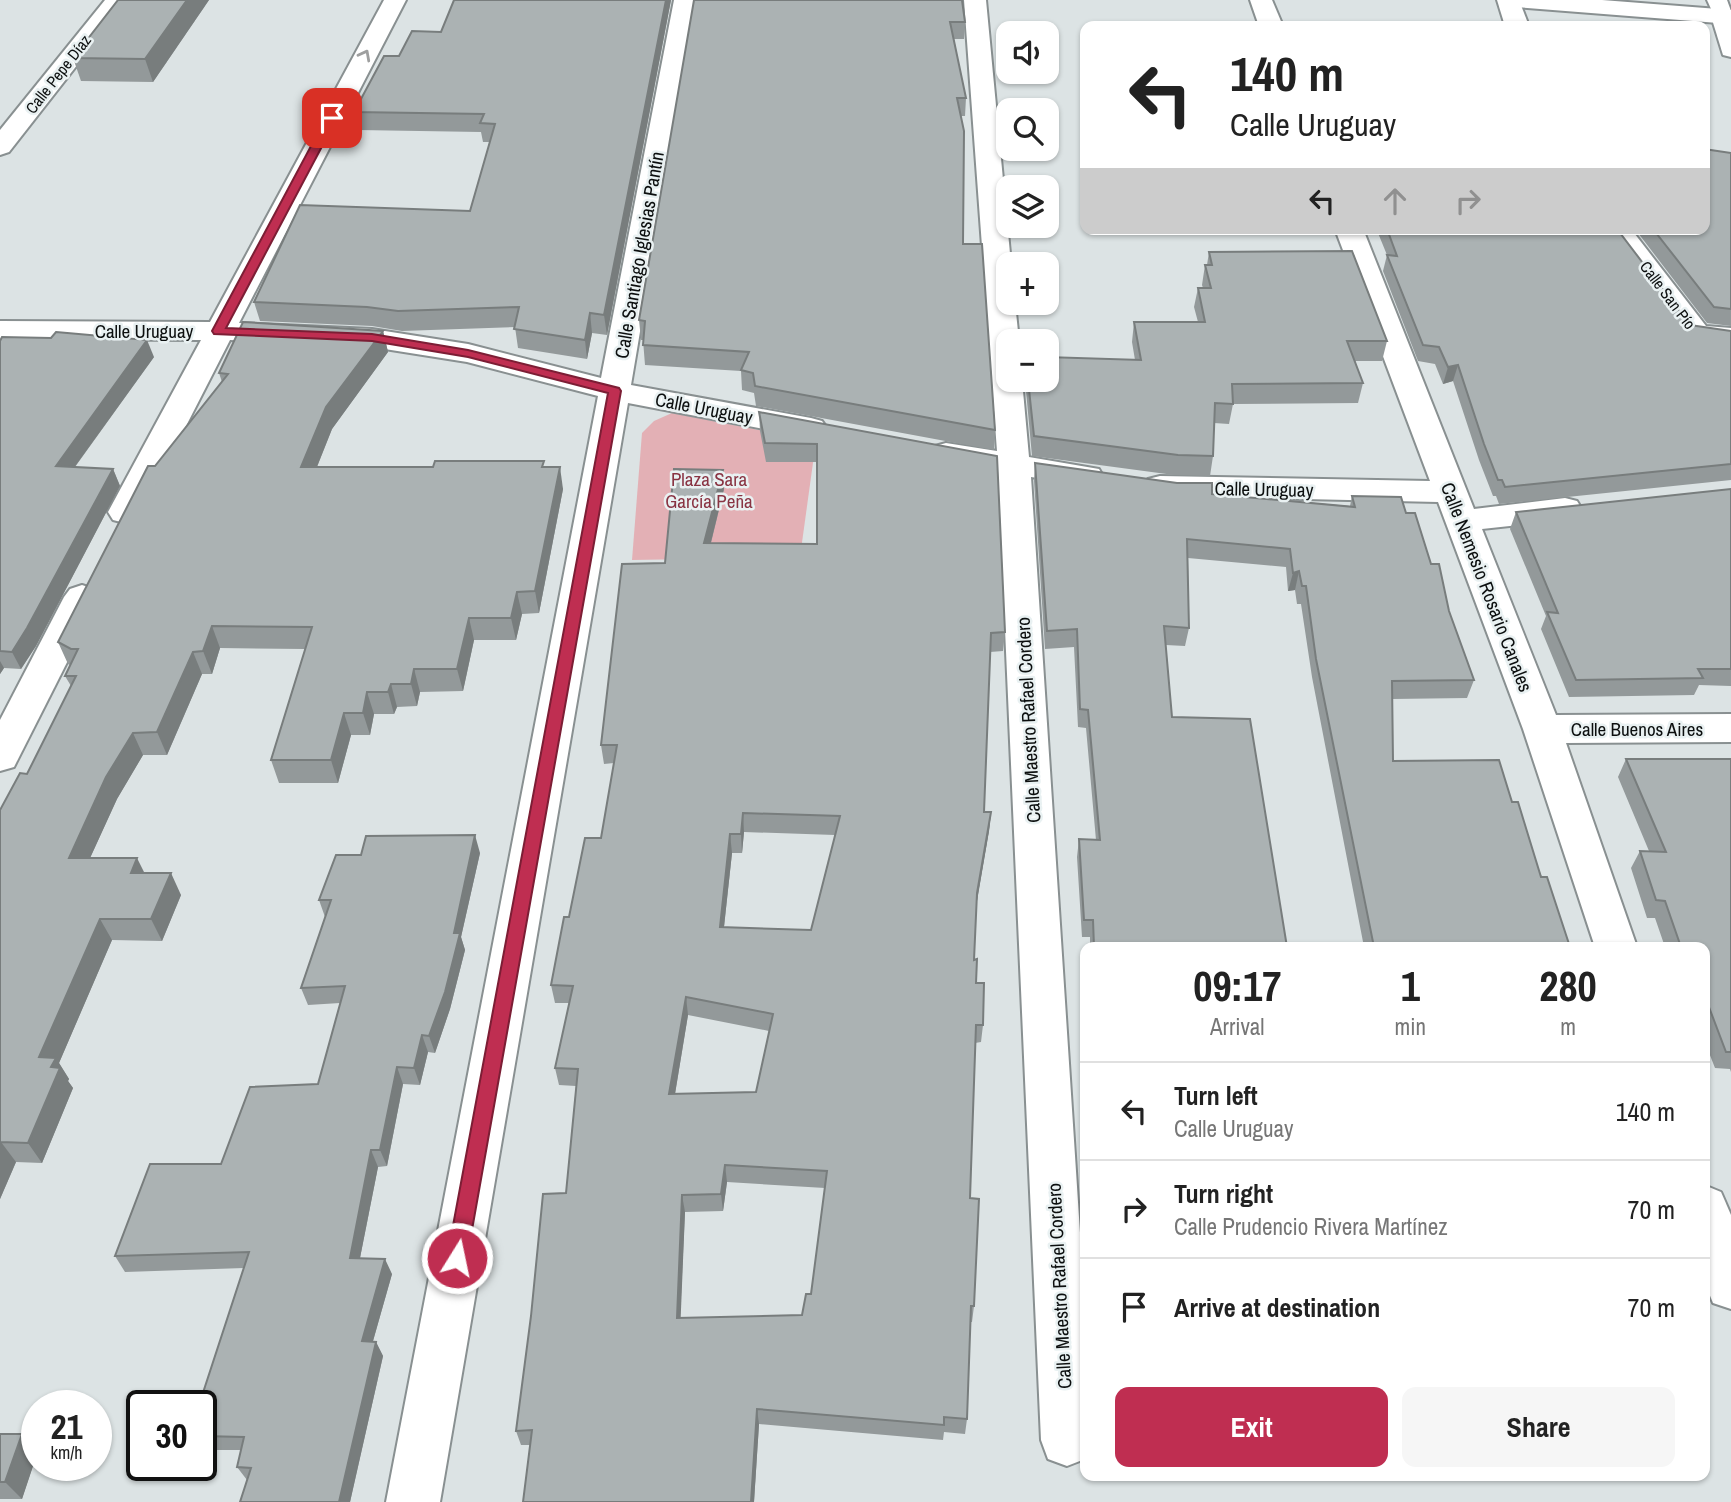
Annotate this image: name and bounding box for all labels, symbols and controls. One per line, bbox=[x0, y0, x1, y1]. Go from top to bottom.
map controls bbox=[996, 21, 1059, 392]
button: sound bbox=[996, 21, 1059, 84]
street label: Calle Pepe Díaz bbox=[20, 30, 96, 118]
text: 140 m bbox=[1230, 40, 1344, 106]
one-way arrow bbox=[357, 49, 371, 62]
icon: left bbox=[1115, 49, 1206, 140]
pin bbox=[302, 88, 362, 148]
button: search bbox=[996, 98, 1059, 161]
icon: arrive bbox=[313, 99, 351, 137]
text: Calle Uruguay bbox=[1230, 103, 1396, 146]
street label: Calle Santiago Iglesias Pantín bbox=[608, 150, 670, 360]
button: layers bbox=[996, 175, 1059, 238]
icon: left bbox=[1303, 182, 1341, 220]
icon: ahead bbox=[1376, 182, 1414, 220]
icon: right bbox=[1449, 182, 1487, 220]
button: + bbox=[996, 252, 1059, 315]
street label: Calle San Pío bbox=[1635, 256, 1701, 334]
street label: Calle Uruguay bbox=[95, 318, 194, 344]
button: − bbox=[996, 329, 1059, 392]
street label: Calle Uruguay bbox=[653, 386, 755, 430]
park label: Plaza Sara García Peña bbox=[665, 466, 753, 514]
street label: Calle Uruguay bbox=[1214, 475, 1314, 503]
street label: Calle Nemesio Rosario Canales bbox=[1435, 478, 1539, 696]
street label: Calle Maestro Rafael Cordero bbox=[1010, 616, 1046, 824]
street label: Calle Buenos Aires bbox=[1571, 716, 1703, 742]
text: 09:17 bbox=[1193, 958, 1281, 1014]
text: 1 bbox=[1401, 958, 1420, 1014]
text: 280 bbox=[1539, 958, 1597, 1014]
text: Arrival bbox=[1210, 1011, 1265, 1042]
text: min bbox=[1395, 1011, 1426, 1042]
text: m bbox=[1560, 1011, 1576, 1042]
text: Turn left bbox=[1174, 1078, 1258, 1113]
icon: left bbox=[1115, 1092, 1153, 1130]
text: 140 m bbox=[1616, 1094, 1675, 1129]
text: Calle Uruguay bbox=[1174, 1113, 1294, 1144]
text: Turn right bbox=[1174, 1176, 1273, 1211]
street label: Calle Maestro Rafael Cordero bbox=[1041, 1182, 1077, 1390]
icon: right bbox=[1115, 1190, 1153, 1228]
text: 70 m bbox=[1628, 1192, 1675, 1227]
text: Calle Prudencio Rivera Martínez bbox=[1174, 1211, 1448, 1242]
position arrow bbox=[420, 1221, 494, 1295]
icon: arrive bbox=[1115, 1288, 1153, 1326]
text: Arrive at destination bbox=[1174, 1290, 1380, 1325]
text: 70 m bbox=[1628, 1290, 1675, 1325]
button: Exit bbox=[1115, 1387, 1388, 1467]
button: Share bbox=[1402, 1387, 1675, 1467]
speed limit sign: 30 bbox=[126, 1390, 217, 1481]
text: 21 bbox=[51, 1403, 82, 1450]
text: km/h bbox=[51, 1440, 83, 1465]

